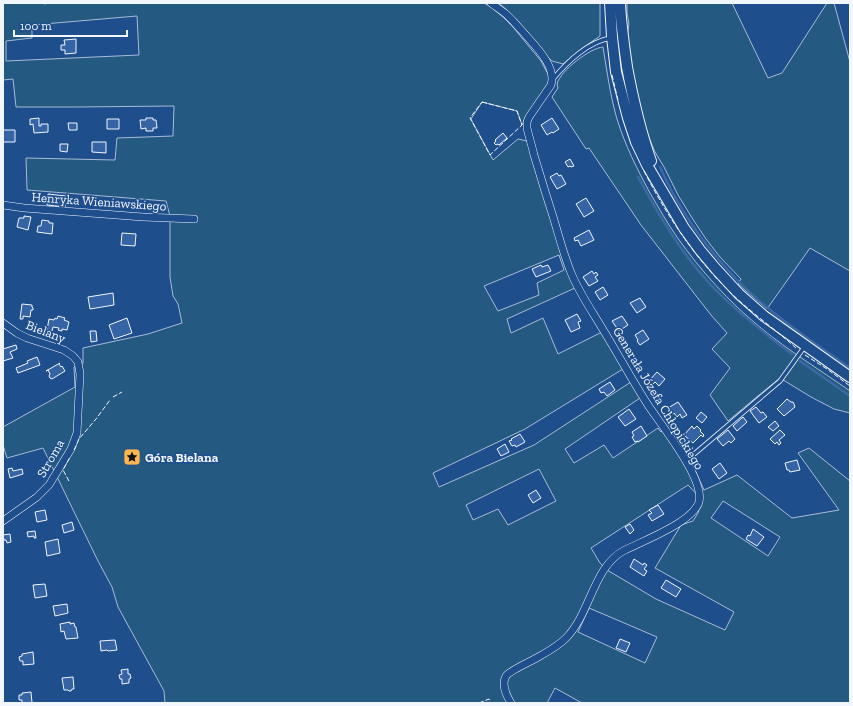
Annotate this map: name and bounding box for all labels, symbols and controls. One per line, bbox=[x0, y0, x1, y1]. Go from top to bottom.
scale bar bbox=[14, 12, 127, 38]
text: 100 m bbox=[20, 19, 52, 33]
street label: Henryka Wieniawskiego bbox=[31, 189, 167, 214]
street label: Bielany bbox=[24, 317, 68, 346]
street label: Generała Józefa Chłopickiego bbox=[610, 324, 707, 473]
street label: Stroma bbox=[34, 436, 68, 480]
place icon: Góra Bielana bbox=[122, 447, 142, 467]
place label: Góra Bielana bbox=[145, 450, 219, 465]

